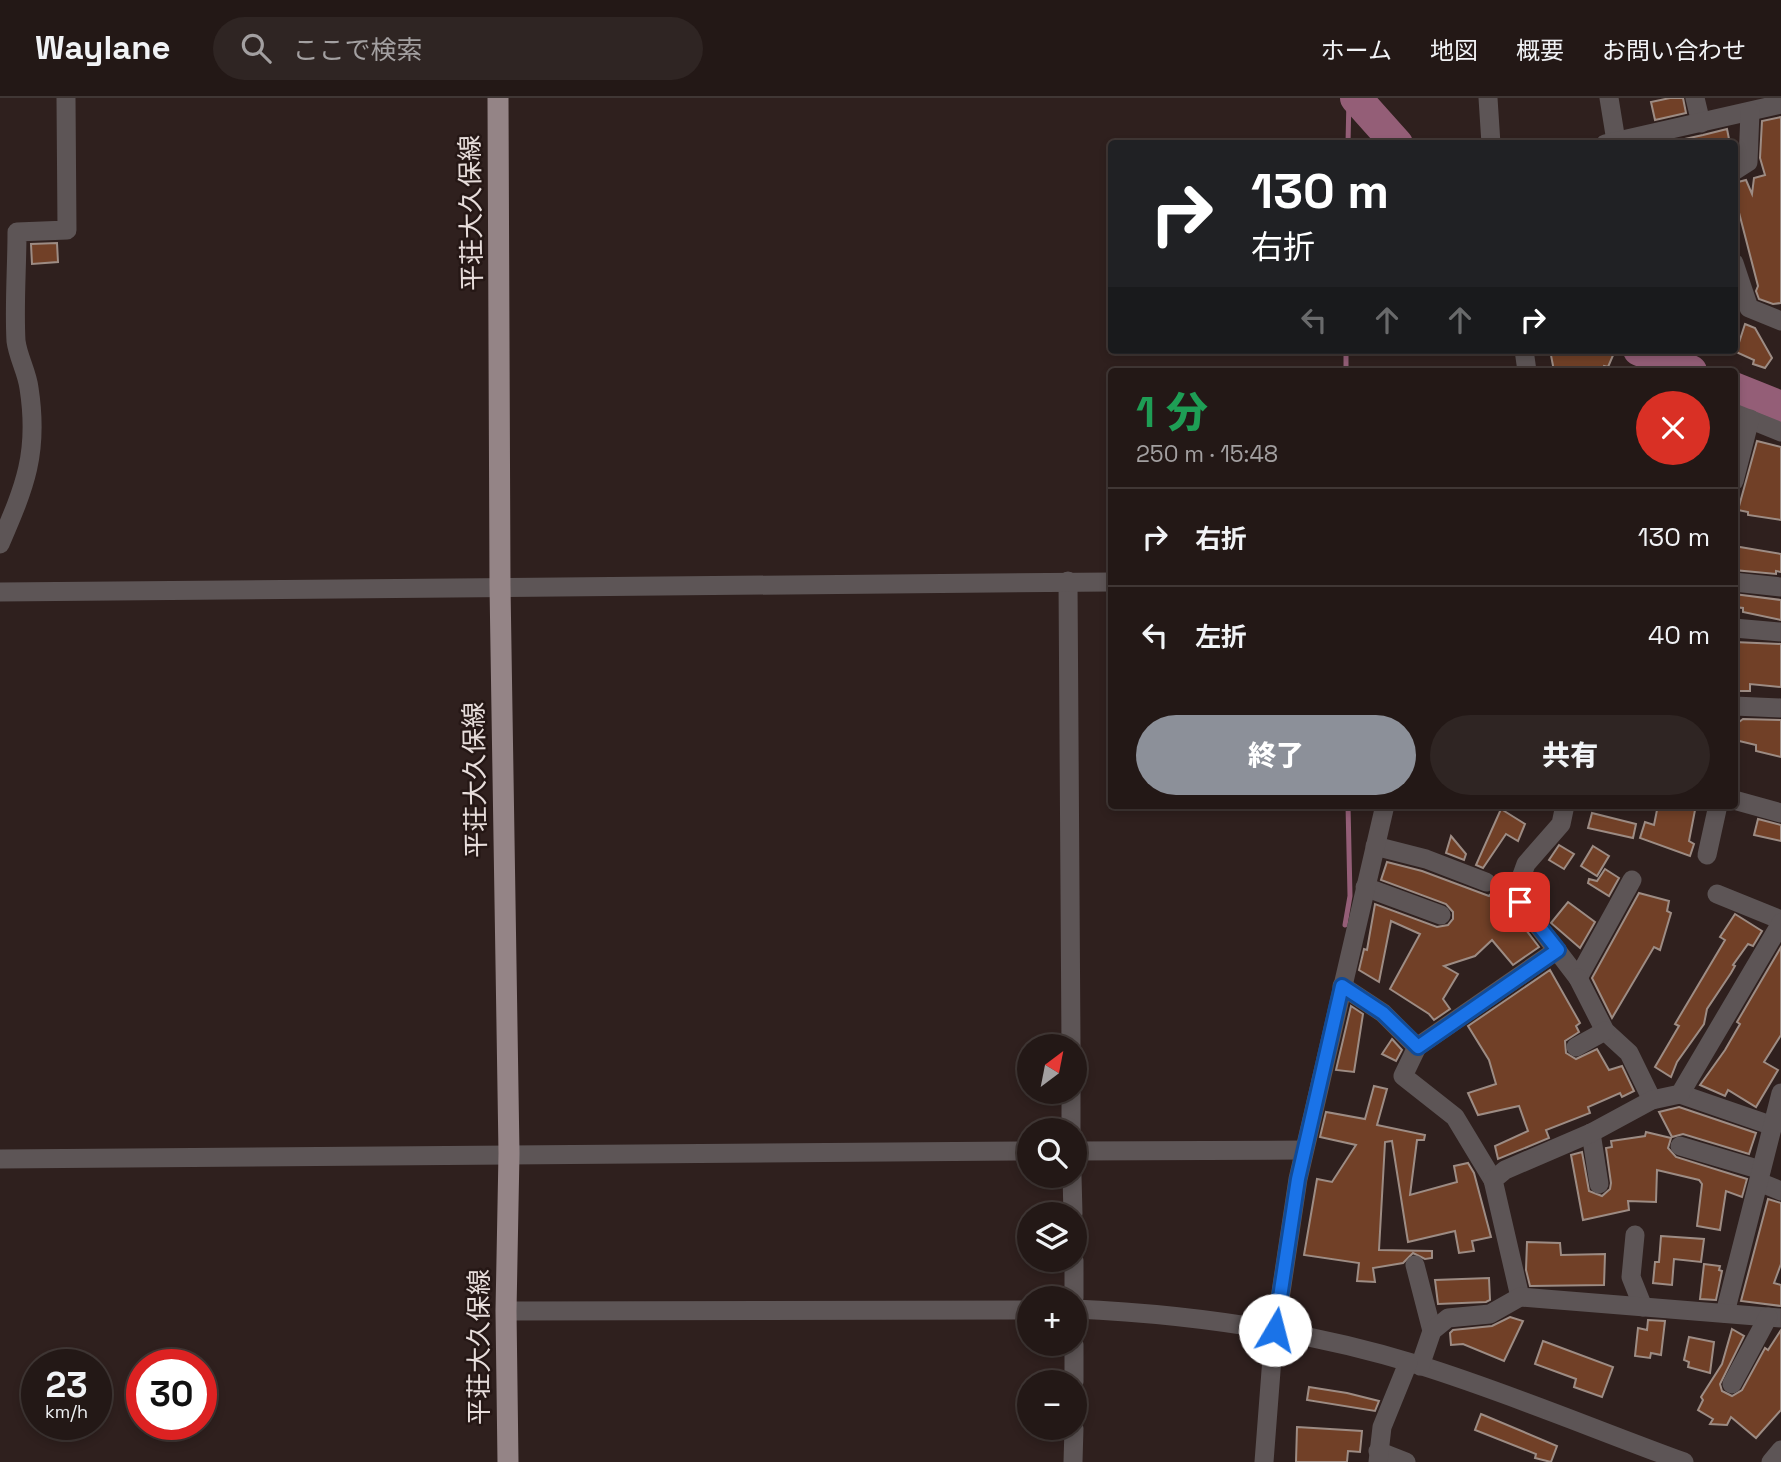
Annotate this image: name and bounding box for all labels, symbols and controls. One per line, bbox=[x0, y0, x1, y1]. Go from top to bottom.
search box bbox=[213, 17, 703, 80]
text: Waylane bbox=[35, 27, 171, 69]
icon: search bbox=[237, 29, 275, 67]
text: ここで検索 bbox=[293, 33, 423, 67]
text: ホーム bbox=[1321, 35, 1392, 66]
text: 地図 bbox=[1430, 35, 1478, 66]
text: 概要 bbox=[1516, 35, 1564, 66]
text: お問い合わせ bbox=[1602, 35, 1746, 66]
street label: 平荘大久保線 bbox=[453, 135, 489, 291]
text: 130 m bbox=[1251, 160, 1389, 222]
icon: right bbox=[1136, 168, 1227, 259]
text: 右折 bbox=[1251, 227, 1315, 267]
icon: left bbox=[1295, 301, 1333, 339]
icon: ahead bbox=[1368, 301, 1406, 339]
icon: ahead bbox=[1441, 301, 1479, 339]
icon: right bbox=[1514, 301, 1552, 339]
text: 1 分 bbox=[1136, 386, 1208, 439]
button: close bbox=[1636, 391, 1710, 465]
text: 250 m · 15:48 bbox=[1136, 439, 1278, 469]
icon: right bbox=[1136, 518, 1174, 556]
text: 130 m bbox=[1638, 520, 1710, 554]
text: 右折 bbox=[1195, 522, 1247, 556]
icon: left bbox=[1136, 616, 1174, 654]
text: 40 m bbox=[1648, 618, 1710, 652]
text: 左折 bbox=[1195, 620, 1247, 654]
street label: 平荘大久保線 bbox=[457, 702, 493, 858]
button: 終了 bbox=[1136, 715, 1416, 795]
button: 共有 bbox=[1430, 715, 1710, 795]
pin bbox=[1490, 872, 1550, 932]
icon: arrive bbox=[1501, 883, 1539, 921]
north arrow bbox=[1017, 1034, 1087, 1104]
map controls bbox=[1017, 1034, 1087, 1440]
button: search bbox=[1017, 1118, 1087, 1188]
button: layers bbox=[1017, 1202, 1087, 1272]
street label: 平荘大久保線 bbox=[462, 1269, 496, 1425]
button: + bbox=[1017, 1286, 1087, 1356]
position arrow bbox=[1238, 1293, 1312, 1367]
speed limit sign: 30 bbox=[126, 1349, 217, 1440]
text: 23 bbox=[45, 1363, 88, 1407]
button: − bbox=[1017, 1370, 1087, 1440]
text: km/h bbox=[45, 1400, 88, 1423]

